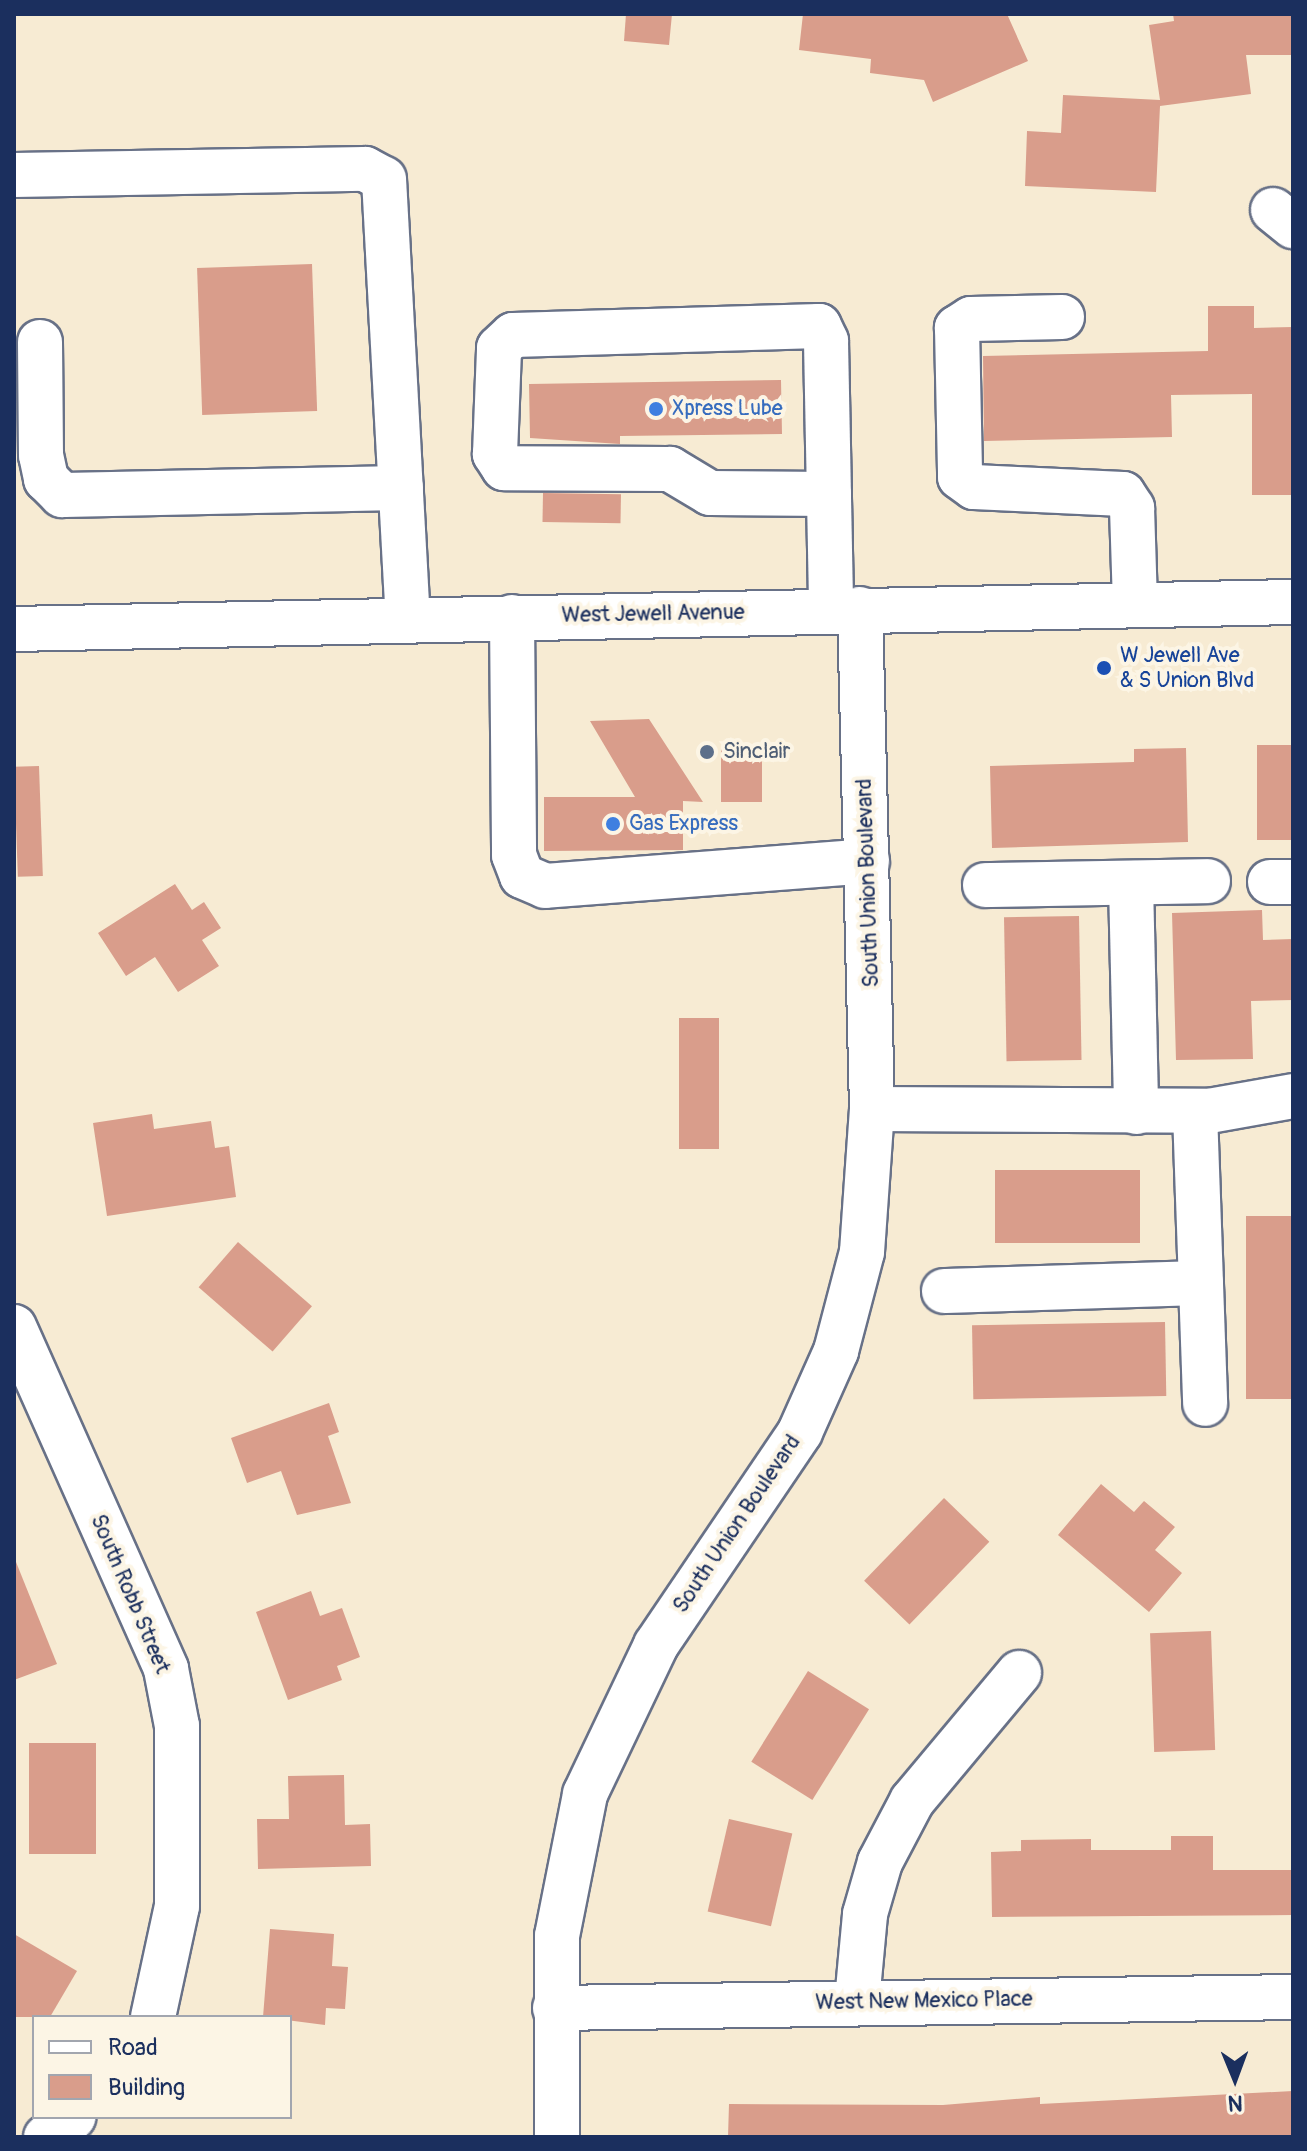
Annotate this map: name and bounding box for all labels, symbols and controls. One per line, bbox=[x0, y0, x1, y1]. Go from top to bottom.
place label: Xpress Lube bbox=[672, 396, 783, 422]
marker: Xpress Lube bbox=[647, 400, 665, 418]
street label: West Jewell Avenue bbox=[561, 599, 745, 629]
place label: W Jewell Ave & S Union Blvd bbox=[1120, 642, 1254, 694]
marker: W Jewell Ave & S Union Blvd bbox=[1095, 659, 1113, 677]
place label: Sinclair bbox=[723, 739, 790, 765]
marker: Sinclair bbox=[698, 743, 716, 761]
street label: South Union Boulevard bbox=[851, 778, 885, 988]
place label: Gas Express bbox=[629, 811, 738, 837]
marker: Gas Express bbox=[604, 815, 622, 833]
street label: South Union Boulevard bbox=[668, 1430, 806, 1618]
street label: South Robb Street bbox=[85, 1510, 175, 1678]
street label: West New Mexico Place bbox=[815, 1986, 1033, 2016]
legend bbox=[32, 2015, 292, 2119]
text: Road bbox=[108, 2033, 158, 2062]
north arrow bbox=[1195, 2039, 1275, 2119]
text: Building bbox=[108, 2073, 185, 2102]
text: N bbox=[1228, 2089, 1243, 2117]

